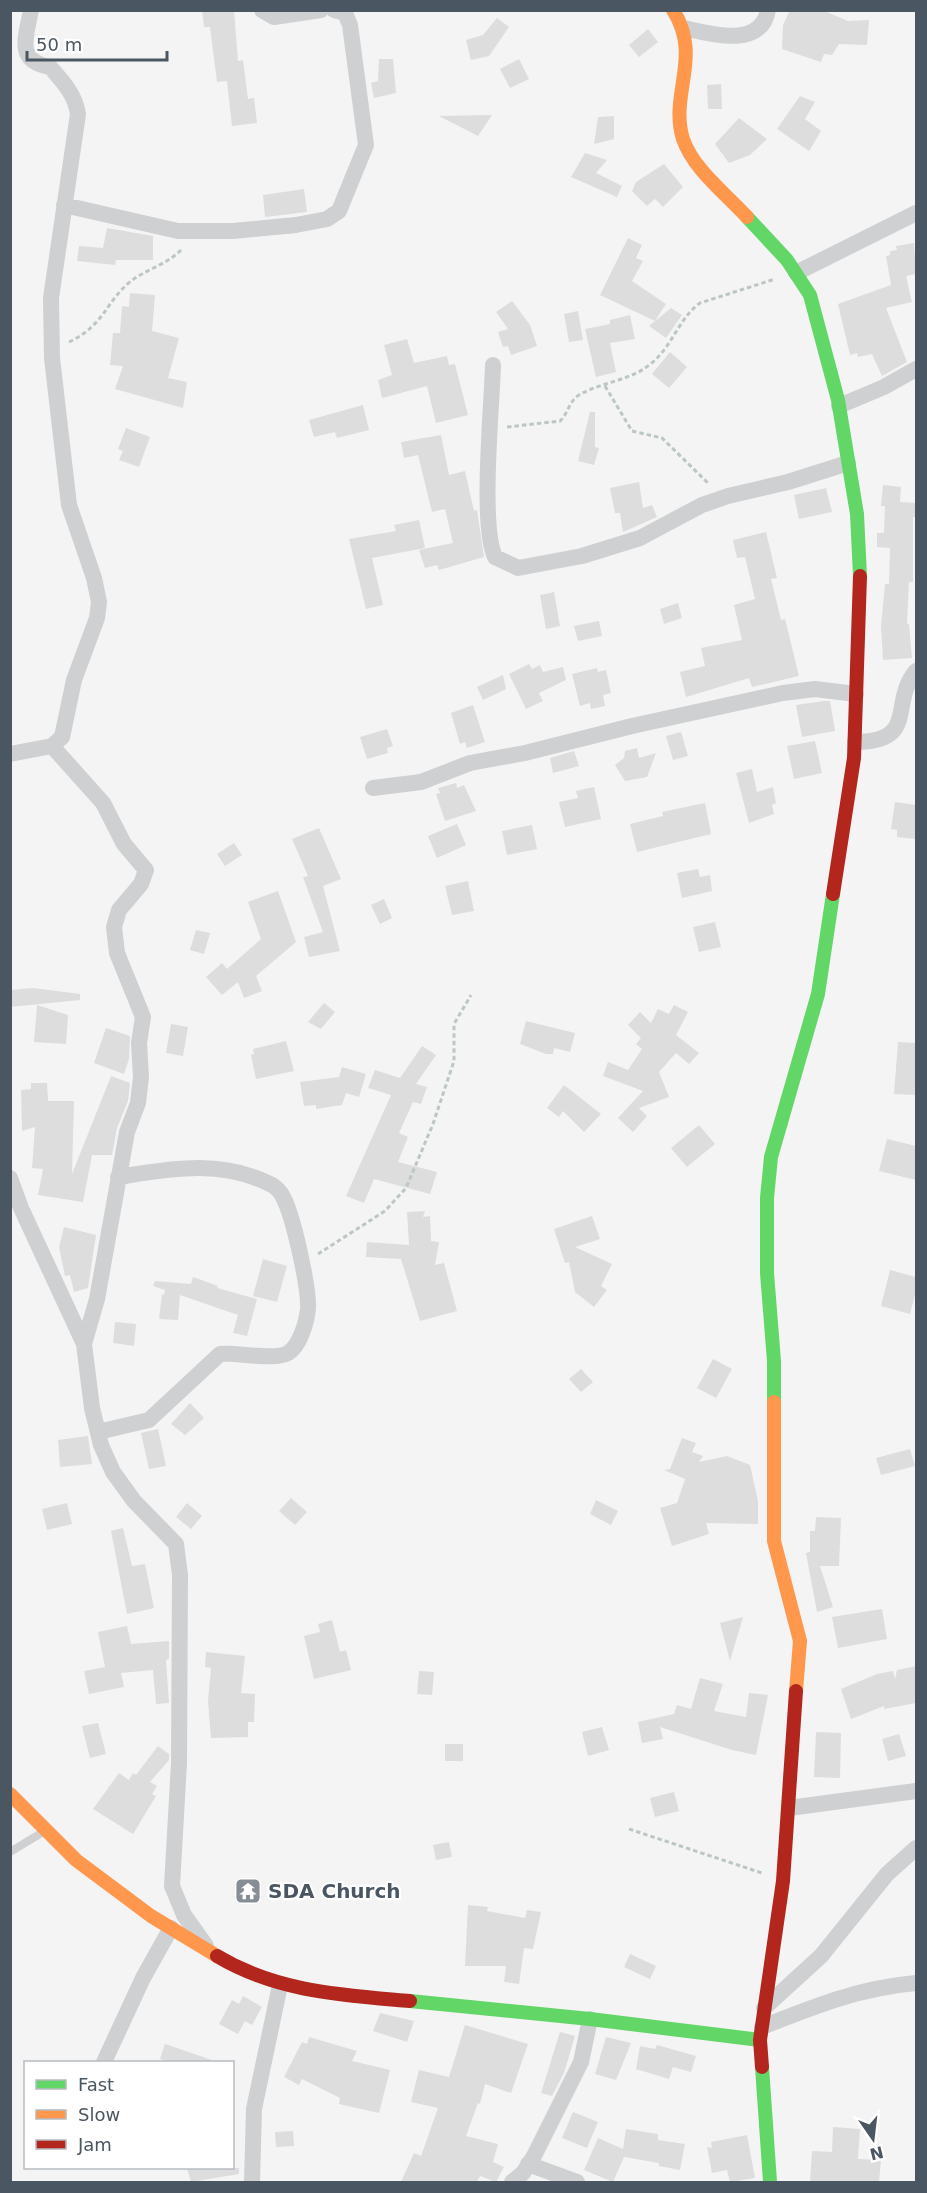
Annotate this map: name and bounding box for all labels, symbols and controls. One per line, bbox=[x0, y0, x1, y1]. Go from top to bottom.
scale bar bbox=[27, 24, 166, 62]
text: 50 m bbox=[36, 34, 82, 55]
temple icon: SDA Church bbox=[233, 1876, 263, 1906]
place label: SDA Church bbox=[268, 1879, 401, 1903]
legend bbox=[24, 2061, 234, 2169]
text: Fast bbox=[78, 2074, 114, 2095]
text: Slow bbox=[78, 2104, 120, 2125]
north arrow bbox=[843, 2109, 903, 2169]
text: Jam bbox=[77, 2134, 112, 2155]
text: N bbox=[868, 2142, 885, 2164]

